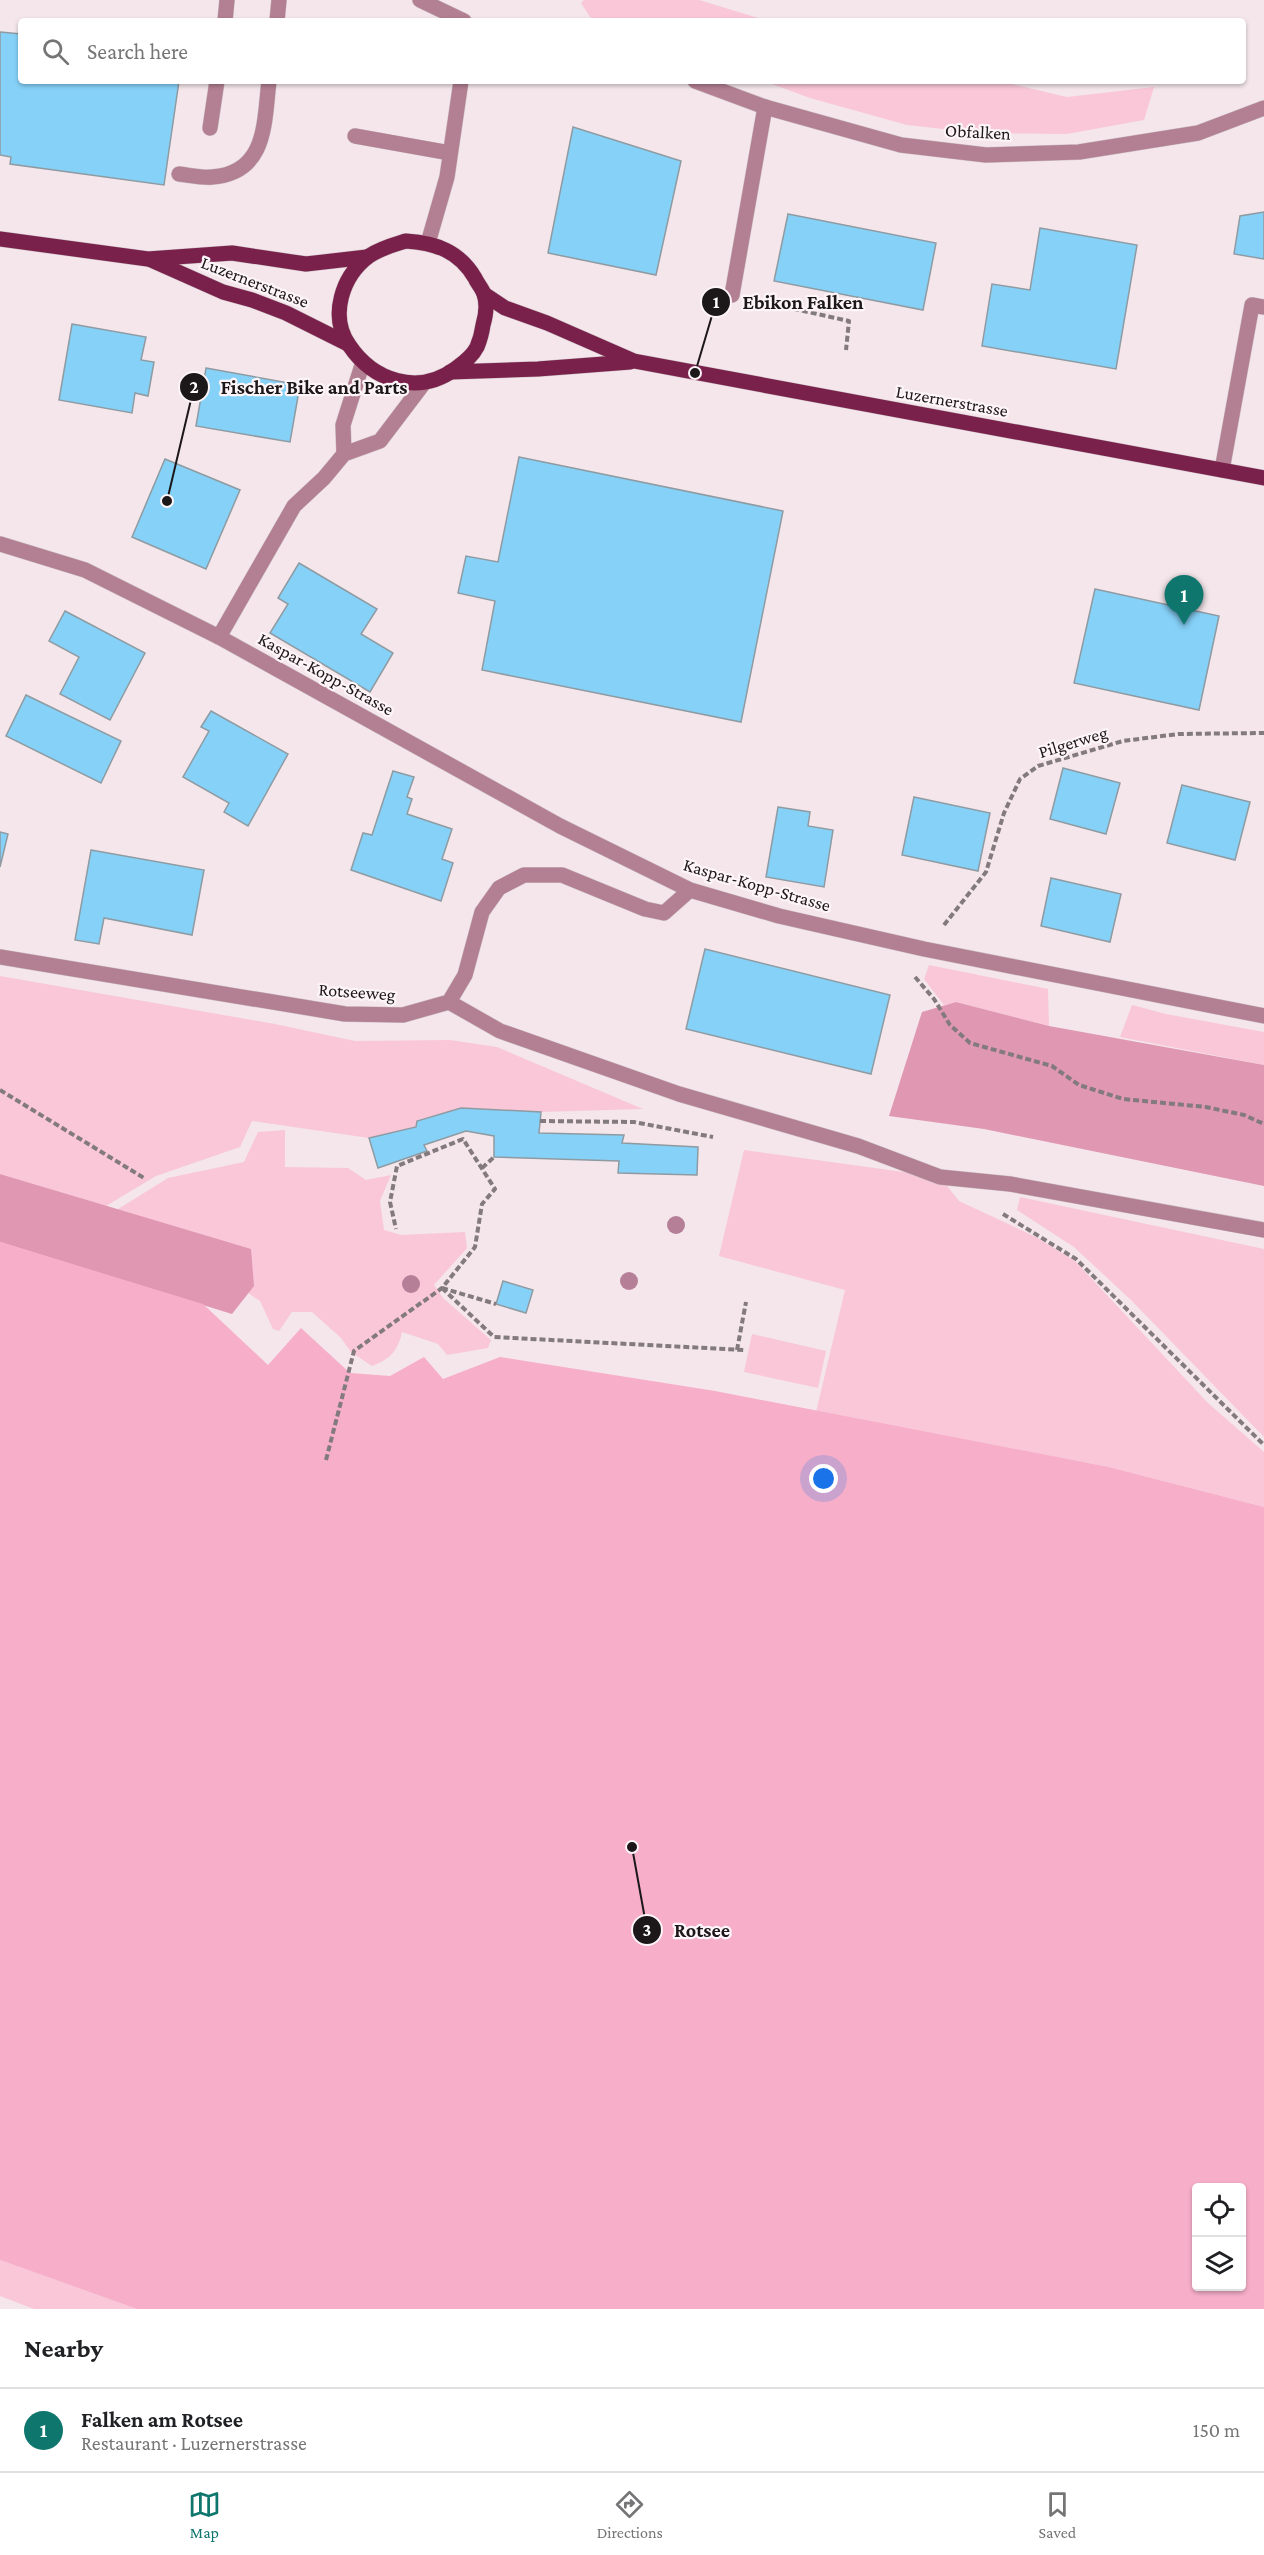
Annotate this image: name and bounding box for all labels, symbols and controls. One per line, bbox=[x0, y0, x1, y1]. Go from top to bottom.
search box bbox=[18, 18, 1246, 84]
icon: search bbox=[39, 35, 72, 68]
text: Search here bbox=[87, 39, 188, 64]
street label: Obfalken bbox=[945, 120, 1012, 144]
street label: Luzernerstrasse bbox=[198, 252, 312, 312]
callout: Ebikon Falken bbox=[701, 283, 876, 321]
text: Ebikon Falken bbox=[742, 291, 864, 313]
text: 1 bbox=[713, 292, 720, 312]
callout: Fischer Bike and Parts bbox=[179, 368, 419, 406]
text: Fischer Bike and Parts bbox=[221, 376, 407, 398]
text: 2 bbox=[189, 377, 199, 397]
street label: Luzernerstrasse bbox=[894, 381, 1010, 421]
pin: 1 bbox=[1164, 576, 1204, 625]
street label: Kaspar-Kopp-Strasse bbox=[255, 628, 397, 720]
street label: Pilgerweg bbox=[1036, 722, 1110, 762]
street label: Kaspar-Kopp-Strasse bbox=[681, 854, 833, 916]
street label: Rotseeweg bbox=[318, 979, 396, 1005]
your location bbox=[809, 1464, 838, 1493]
callout: Rotsee bbox=[632, 1911, 742, 1949]
text: Rotsee bbox=[674, 1919, 730, 1941]
text: 3 bbox=[643, 1920, 651, 1940]
map controls bbox=[1192, 2183, 1246, 2291]
button: locate bbox=[1192, 2183, 1246, 2237]
button: layers bbox=[1192, 2237, 1246, 2291]
text: Nearby bbox=[24, 2334, 103, 2363]
text: Falken am Rotsee bbox=[81, 2407, 243, 2432]
text: 1 bbox=[40, 2419, 47, 2441]
text: 150 m bbox=[1193, 2419, 1240, 2441]
text: Restaurant · Luzernerstrasse bbox=[81, 2432, 307, 2454]
tab: Map bbox=[188, 2488, 221, 2541]
tab: Directions bbox=[597, 2488, 663, 2541]
tab: Saved bbox=[1039, 2488, 1076, 2541]

